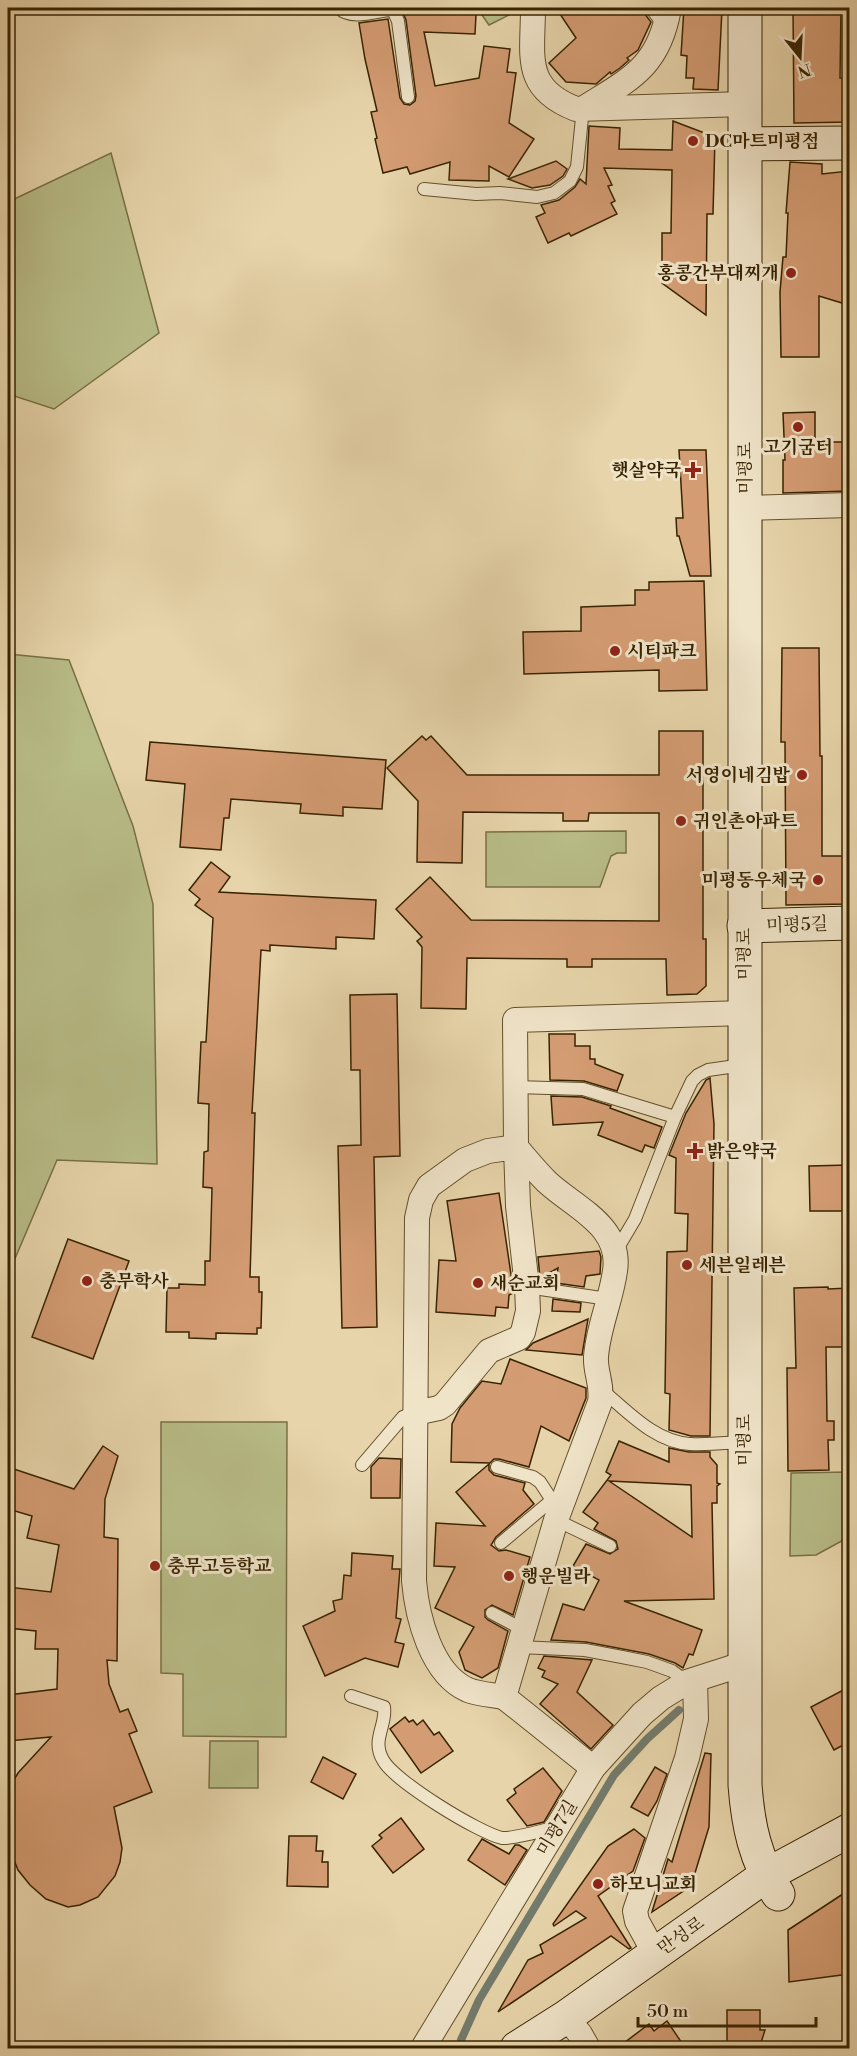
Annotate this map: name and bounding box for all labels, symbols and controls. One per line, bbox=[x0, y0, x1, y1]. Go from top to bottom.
north arrow bbox=[770, 27, 830, 87]
text: N bbox=[795, 59, 813, 82]
place label: DC마트미평점 bbox=[705, 130, 819, 153]
marker: DC마트미평점 bbox=[686, 134, 700, 148]
place label: 홍콩간부대찌개 bbox=[657, 262, 779, 285]
marker: 홍콩간부대찌개 bbox=[784, 266, 798, 280]
marker: 고기굼터 bbox=[791, 420, 805, 434]
place label: 고기굼터 bbox=[763, 436, 833, 459]
street label: 미평로 bbox=[734, 442, 757, 494]
place label: 햇살약국 bbox=[611, 459, 682, 482]
marker: 햇살약국 bbox=[686, 463, 700, 477]
place label: 시티파크 bbox=[627, 640, 697, 663]
marker: 시티파크 bbox=[608, 644, 622, 658]
place label: 서영이네김밥 bbox=[686, 764, 791, 787]
marker: 서영이네김밥 bbox=[795, 768, 809, 782]
place label: 귀인촌아파트 bbox=[693, 810, 798, 833]
marker: 귀인촌아파트 bbox=[674, 814, 688, 828]
place label: 미평동우체국 bbox=[702, 869, 807, 892]
marker: 미평동우체국 bbox=[811, 873, 825, 887]
street label: 미평5길 bbox=[766, 912, 828, 938]
street label: 미평로 bbox=[733, 928, 756, 980]
place label: 밝은약국 bbox=[707, 1140, 777, 1163]
marker: 밝은약국 bbox=[688, 1144, 702, 1158]
place label: 세븐일레븐 bbox=[699, 1254, 786, 1277]
marker: 세븐일레븐 bbox=[680, 1258, 694, 1272]
place label: 충무학사 bbox=[99, 1270, 169, 1293]
place label: 새순교회 bbox=[490, 1272, 560, 1295]
marker: 충무학사 bbox=[80, 1274, 94, 1288]
marker: 새순교회 bbox=[471, 1276, 485, 1290]
street label: 미평로 bbox=[733, 1414, 756, 1466]
place label: 충무고등학교 bbox=[167, 1555, 272, 1578]
marker: 충무고등학교 bbox=[148, 1559, 162, 1573]
place label: 행운빌라 bbox=[521, 1565, 591, 1588]
marker: 행운빌라 bbox=[502, 1569, 516, 1583]
street label: 미평7길 bbox=[531, 1796, 583, 1860]
place label: 하모니교회 bbox=[610, 1873, 697, 1896]
marker: 하모니교회 bbox=[591, 1877, 605, 1891]
street label: 만성로 bbox=[653, 1912, 709, 1960]
scale bar bbox=[638, 1990, 816, 2028]
text: 50 m bbox=[647, 2000, 689, 2023]

